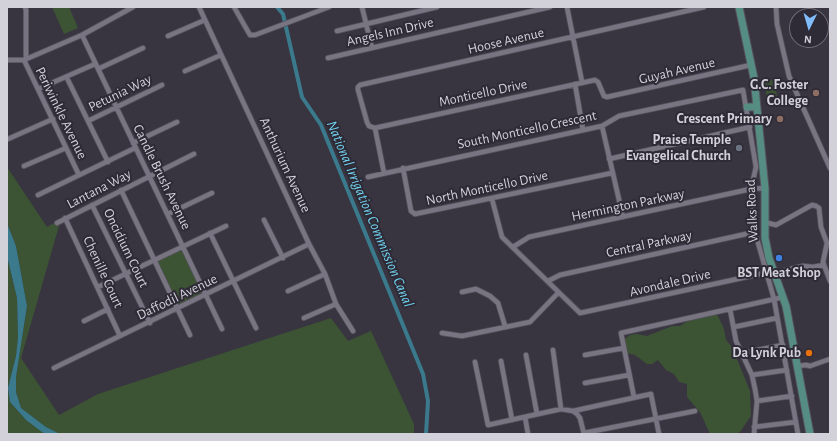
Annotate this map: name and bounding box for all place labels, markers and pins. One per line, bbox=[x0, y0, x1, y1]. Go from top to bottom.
place label: G.C. Foster College bbox=[750, 77, 808, 110]
marker: G.C. Foster College bbox=[811, 88, 821, 98]
place label: Crescent Primary bbox=[677, 111, 772, 127]
marker: Crescent Primary bbox=[775, 114, 785, 124]
place label: Praise Temple Evangelical Church bbox=[626, 132, 731, 164]
marker: Praise Temple Evangelical Church bbox=[734, 143, 744, 153]
marker: BST Meat Shop bbox=[774, 253, 784, 263]
place label: BST Meat Shop bbox=[737, 265, 821, 281]
place label: Da Lynk Pub bbox=[732, 345, 801, 361]
marker: Da Lynk Pub bbox=[804, 348, 814, 358]

